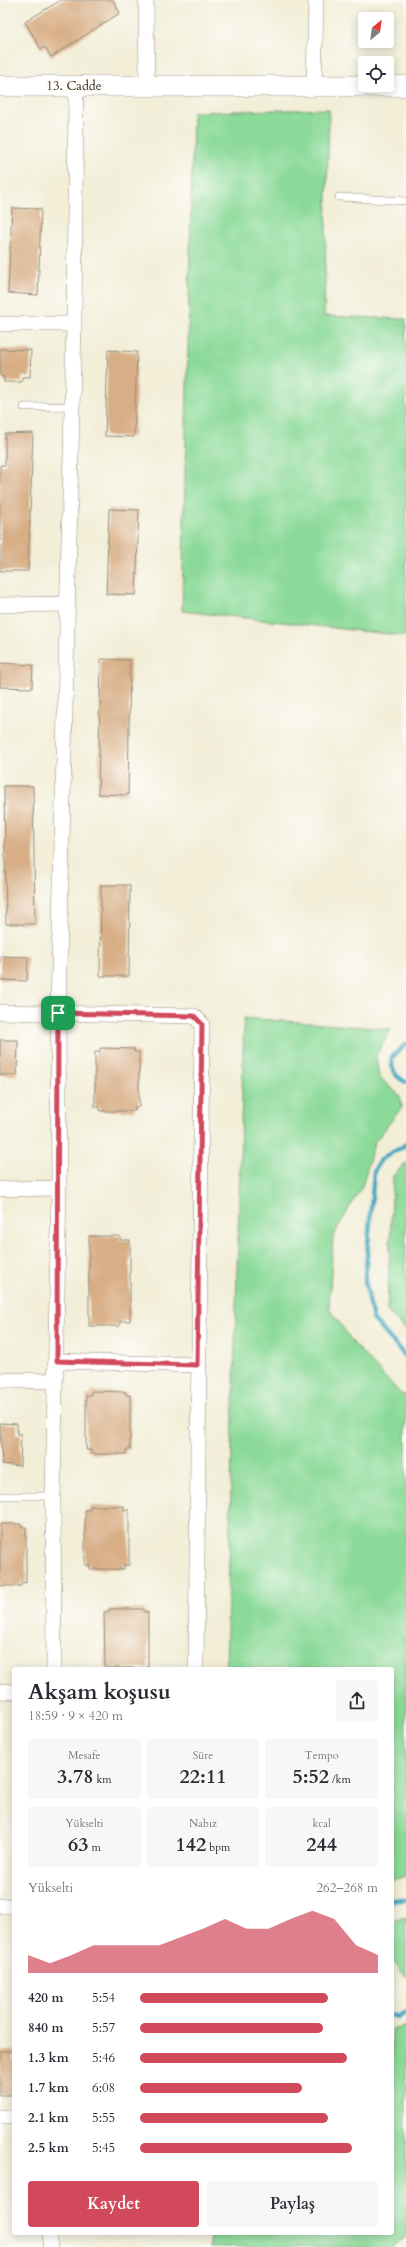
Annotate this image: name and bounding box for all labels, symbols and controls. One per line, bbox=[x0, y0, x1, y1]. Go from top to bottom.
north arrow bbox=[358, 12, 394, 48]
map controls bbox=[358, 12, 394, 92]
button: locate bbox=[358, 56, 394, 92]
street label: 13. Cadde bbox=[46, 77, 102, 95]
pin bbox=[41, 996, 75, 1030]
icon: arrive bbox=[47, 1002, 69, 1024]
text: Akşam koşusu bbox=[28, 1677, 171, 1707]
button: share bbox=[336, 1680, 378, 1722]
text: 18:59 · 9 × 420 m bbox=[28, 1707, 123, 1725]
text: Mesafe bbox=[68, 1748, 100, 1763]
text: Süre bbox=[193, 1748, 213, 1763]
text: Tempo bbox=[305, 1748, 339, 1763]
text: 3.78 bbox=[57, 1763, 94, 1790]
text: 22:11 bbox=[180, 1763, 226, 1790]
text: 5:52 bbox=[293, 1763, 329, 1790]
text: km bbox=[94, 1772, 112, 1787]
text: /km bbox=[329, 1772, 351, 1787]
text: Yükselti bbox=[65, 1816, 103, 1831]
text: Nabız bbox=[189, 1816, 217, 1831]
text: kcal bbox=[312, 1816, 331, 1831]
text: 63 bbox=[68, 1831, 88, 1858]
text: 142 bbox=[176, 1831, 206, 1858]
text: 244 bbox=[306, 1831, 337, 1858]
text: m bbox=[88, 1840, 101, 1855]
text: bpm bbox=[206, 1840, 230, 1855]
text: Yükselti bbox=[28, 1879, 73, 1897]
text: 262–268 m bbox=[316, 1879, 378, 1897]
text: 420 m bbox=[28, 1989, 63, 2007]
text: 5:54 bbox=[92, 1989, 115, 2007]
text: 840 m bbox=[28, 2019, 63, 2037]
text: 5:57 bbox=[92, 2019, 115, 2037]
text: 1.3 km bbox=[28, 2049, 69, 2067]
text: 5:46 bbox=[92, 2049, 115, 2067]
text: 1.7 km bbox=[28, 2079, 69, 2097]
text: 6:08 bbox=[92, 2079, 115, 2097]
text: 2.1 km bbox=[28, 2109, 69, 2127]
text: 5:55 bbox=[92, 2109, 115, 2127]
text: 2.5 km bbox=[28, 2139, 69, 2157]
text: 5:45 bbox=[92, 2139, 115, 2157]
button: Kaydet bbox=[28, 2181, 199, 2227]
button: Paylaş bbox=[207, 2181, 378, 2227]

